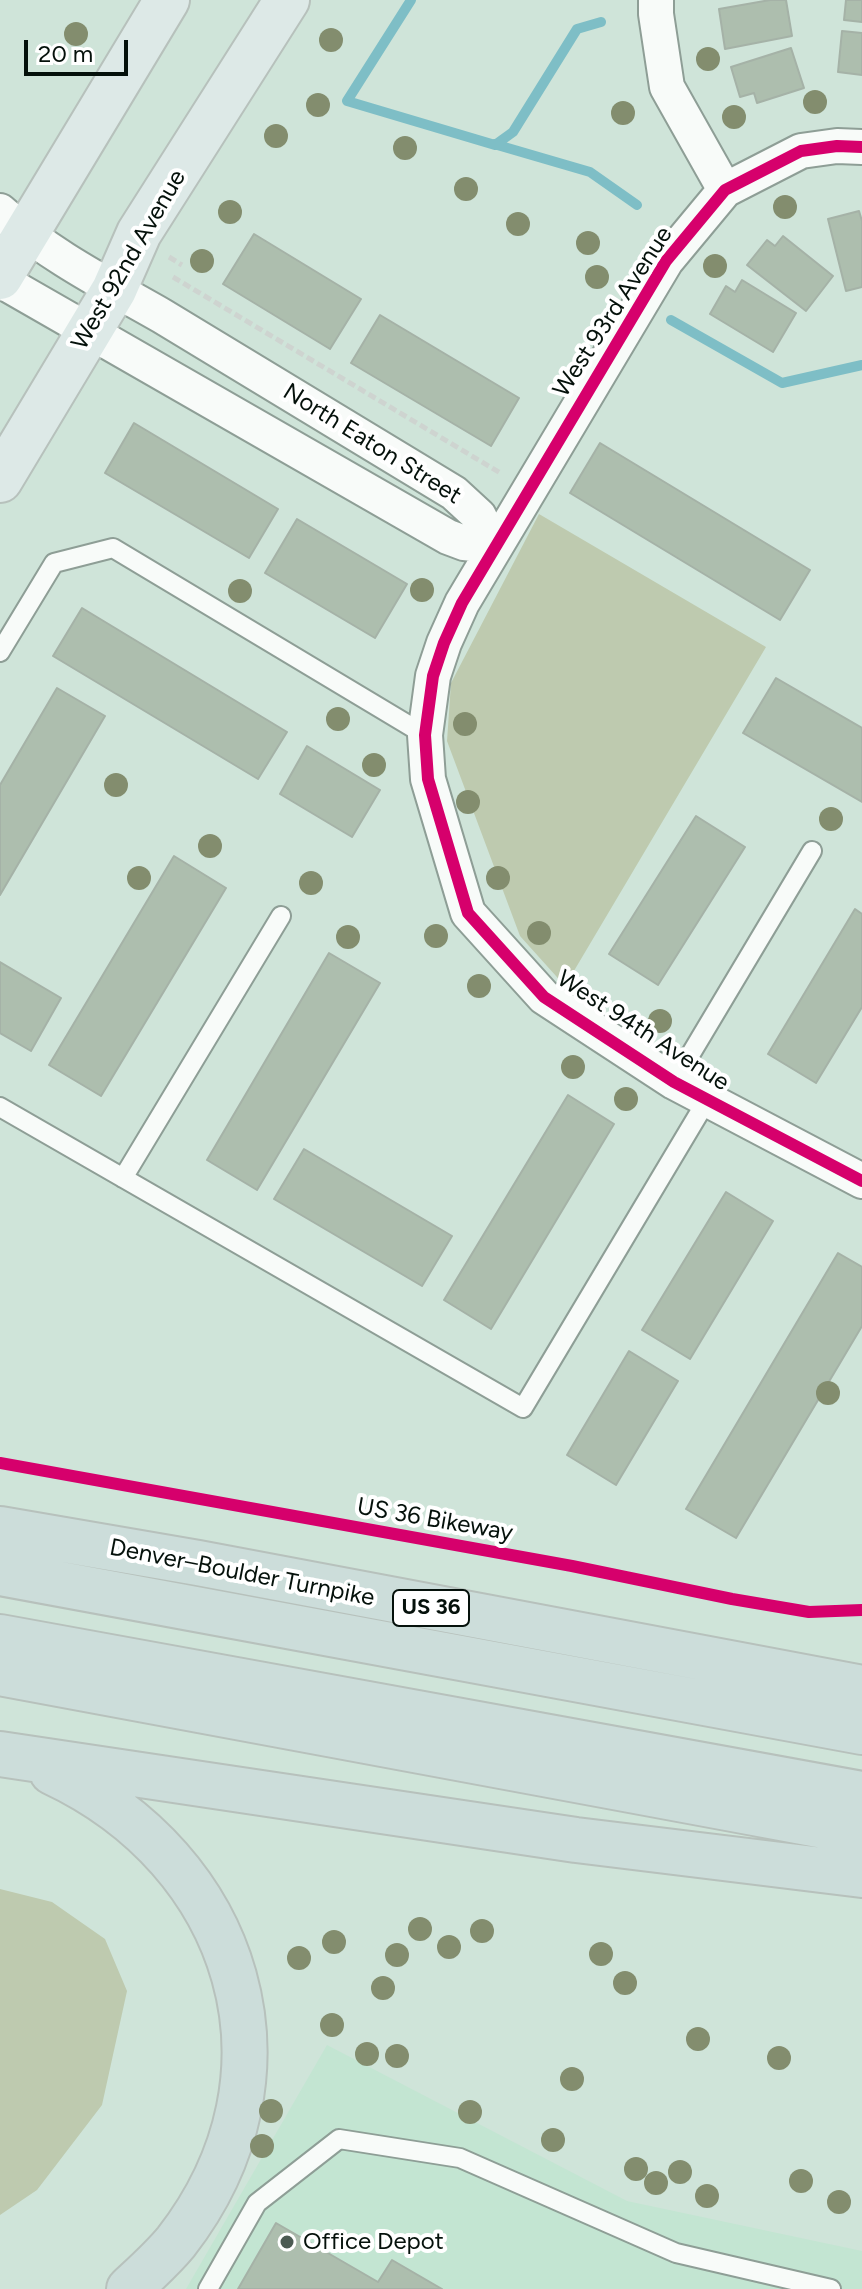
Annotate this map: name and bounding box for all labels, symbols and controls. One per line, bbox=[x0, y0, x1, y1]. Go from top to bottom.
scale bar bbox=[28, 24, 132, 74]
text: 20 m bbox=[38, 39, 93, 68]
street label: West 92nd Avenue bbox=[66, 165, 192, 355]
street label: West 93rd Avenue bbox=[547, 221, 679, 403]
street label: North Eaton Street bbox=[277, 377, 467, 511]
street label: West 94th Avenue bbox=[552, 965, 734, 1097]
street label: US 36 Bikeway bbox=[355, 1492, 515, 1548]
street label: Denver–Boulder Turnpike bbox=[107, 1533, 377, 1613]
road number: US 36 bbox=[393, 1590, 469, 1626]
place label: Office Depot bbox=[303, 2228, 444, 2256]
marker: Office Depot bbox=[278, 2233, 296, 2251]

